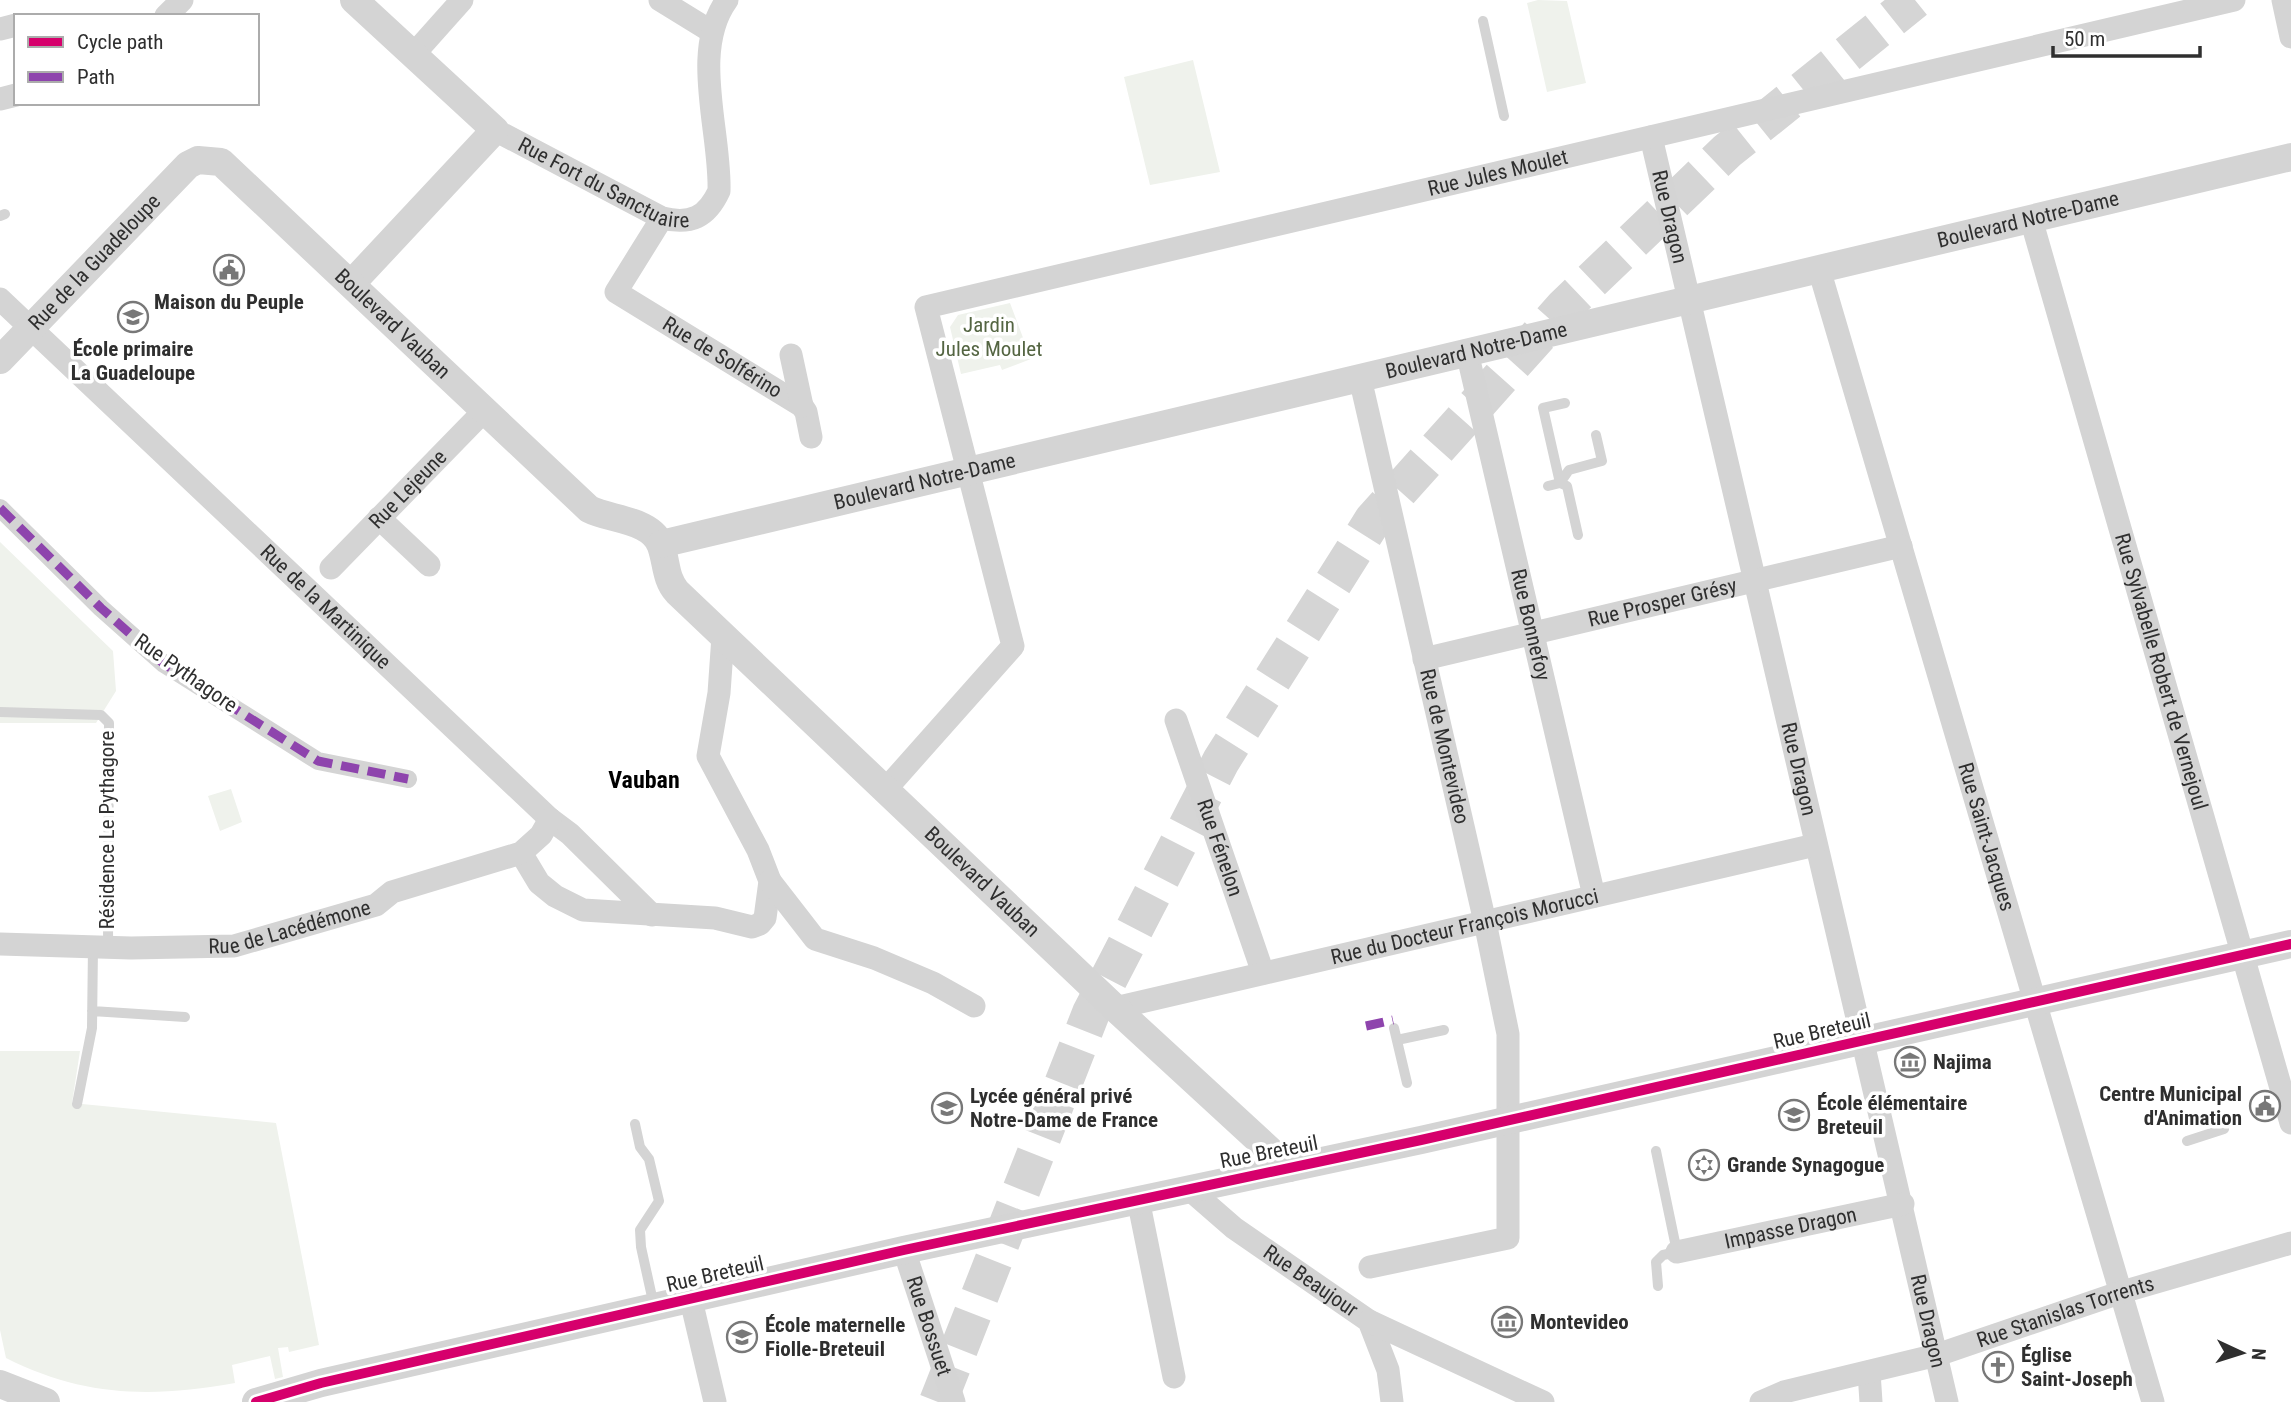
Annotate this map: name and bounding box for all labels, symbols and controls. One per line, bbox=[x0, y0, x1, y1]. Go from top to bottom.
legend bbox=[14, 14, 259, 105]
scale bar bbox=[2053, 14, 2200, 58]
text: 50 m bbox=[2064, 27, 2105, 51]
text: Cycle path bbox=[77, 30, 163, 54]
text: Path bbox=[77, 65, 115, 89]
street label: Rue Fort du Sanctuaire bbox=[514, 132, 690, 233]
street label: Rue Jules Moulet bbox=[1426, 145, 1570, 201]
street label: Rue Dragon bbox=[1647, 168, 1692, 266]
street label: Boulevard Notre-Dame bbox=[1935, 186, 2121, 253]
street label: Rue de la Guadeloupe bbox=[23, 189, 165, 335]
public building icon: Maison du Peuple bbox=[212, 253, 246, 287]
street label: Boulevard Vauban bbox=[330, 264, 455, 384]
place label: Maison du Peuple bbox=[154, 290, 304, 314]
school or university icon: École primaire La Guadeloupe bbox=[116, 300, 150, 334]
street label: Rue de Solférino bbox=[658, 312, 787, 403]
park label: Jardin Jules Moulet bbox=[936, 313, 1042, 361]
street label: Boulevard Notre-Dame bbox=[1383, 317, 1570, 384]
place label: École primaire La Guadeloupe bbox=[71, 337, 195, 385]
street label: Rue Lejeune bbox=[364, 445, 452, 534]
street label: Boulevard Notre-Dame bbox=[831, 448, 1018, 515]
street label: Rue Sylvabelle Robert de Vernejoul bbox=[2110, 531, 2212, 813]
street label: Rue de la Martinique bbox=[255, 540, 396, 674]
street label: Rue Bonnefoy bbox=[1506, 566, 1555, 683]
street label: Rue Prosper Grésy bbox=[1586, 573, 1739, 632]
street label: Rue Pythagore bbox=[130, 629, 242, 717]
street label: Rue de Montevideo bbox=[1415, 667, 1474, 826]
street label: Rue Dragon bbox=[1776, 720, 1821, 818]
street label: Résidence Le Pythagore bbox=[95, 730, 119, 929]
street label: Rue Saint-Jacques bbox=[1953, 760, 2020, 914]
district label: Vauban bbox=[608, 766, 680, 794]
street label: Rue Fénelon bbox=[1192, 796, 1248, 899]
street label: Boulevard Vauban bbox=[920, 822, 1045, 942]
street label: Rue du Docteur François Morucci bbox=[1329, 884, 1601, 969]
street label: Rue de Lacédémone bbox=[208, 895, 374, 959]
street label: Rue Breteuil bbox=[1771, 1008, 1873, 1054]
museum icon: Najima bbox=[1893, 1045, 1927, 1079]
place label: Najima bbox=[1933, 1050, 1992, 1074]
place label: Centre Municipal d'Animation bbox=[2099, 1082, 2242, 1130]
place label: Lycée général privé Notre-Dame de France bbox=[970, 1084, 1158, 1132]
public building icon: Centre Municipal d'Animation bbox=[2248, 1089, 2282, 1123]
school or university icon: Lycée général privé Notre-Dame de France bbox=[930, 1091, 964, 1125]
place label: École élémentaire Breteuil bbox=[1817, 1091, 1967, 1139]
school or university icon: École élémentaire Breteuil bbox=[1777, 1098, 1811, 1132]
street label: Rue Breteuil bbox=[1218, 1131, 1320, 1173]
synagogue icon: Grande Synagogue bbox=[1687, 1148, 1721, 1182]
place label: Grande Synagogue bbox=[1727, 1153, 1884, 1177]
street label: Impasse Dragon bbox=[1722, 1202, 1859, 1254]
street label: Rue Beaujour bbox=[1259, 1240, 1362, 1322]
street label: Rue Breteuil bbox=[664, 1251, 766, 1297]
street label: Rue Stanislas Torrents bbox=[1974, 1271, 2157, 1353]
street label: Rue Dragon bbox=[1906, 1272, 1951, 1370]
street label: Rue Bossuet bbox=[901, 1273, 957, 1379]
museum icon: Montevideo bbox=[1490, 1305, 1524, 1339]
place label: Montevideo bbox=[1530, 1310, 1629, 1334]
place label: École maternelle Fiolle-Breteuil bbox=[765, 1313, 905, 1361]
north arrow bbox=[2207, 1318, 2277, 1388]
school or university icon: École maternelle Fiolle-Breteuil bbox=[725, 1320, 759, 1354]
place label: Église Saint-Joseph bbox=[2021, 1343, 2133, 1391]
text: N bbox=[2247, 1348, 2270, 1361]
church icon: Église Saint-Joseph bbox=[1981, 1350, 2015, 1384]

